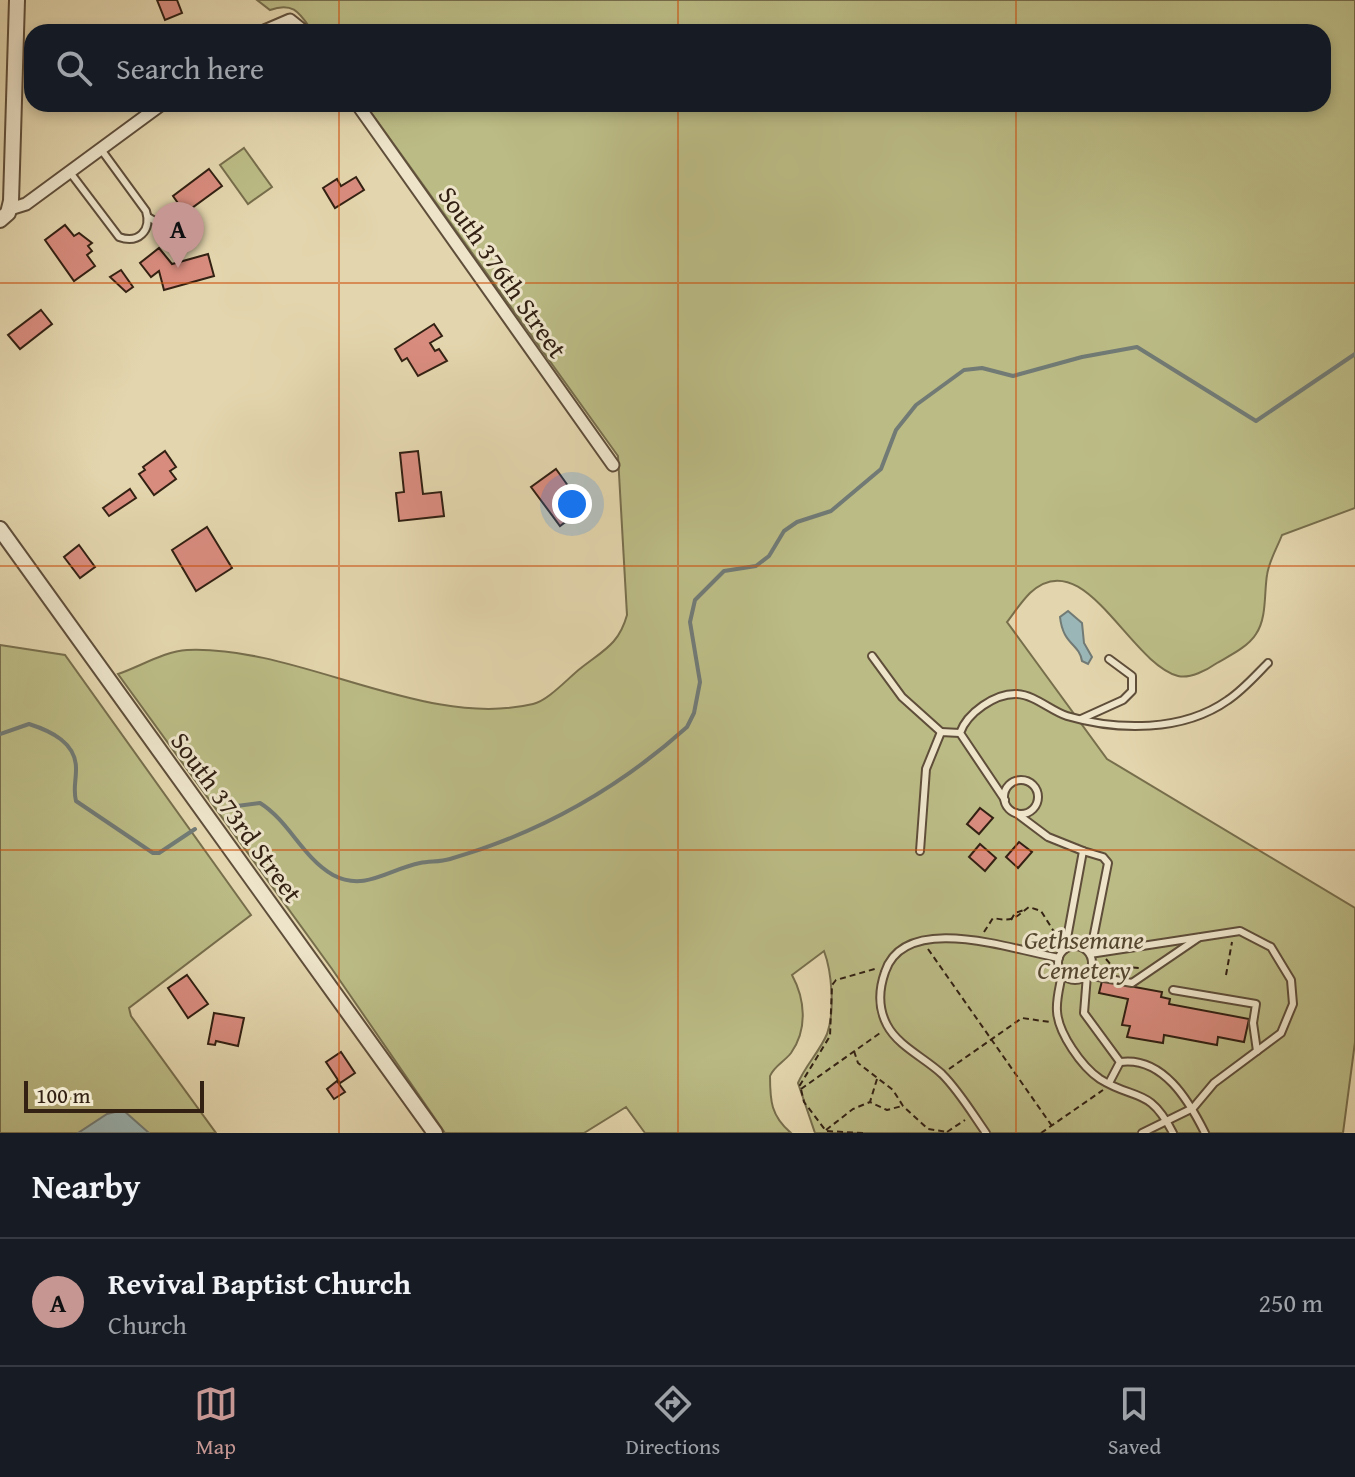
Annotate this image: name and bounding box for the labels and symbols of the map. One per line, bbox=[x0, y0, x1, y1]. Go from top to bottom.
street label: South 376th Street bbox=[429, 178, 577, 366]
pin: A bbox=[152, 202, 204, 268]
your location bbox=[552, 484, 592, 524]
street label: South 373rd Street bbox=[162, 723, 312, 911]
park label: Gethsemane Cemetery bbox=[1024, 920, 1144, 989]
scale bar bbox=[24, 1077, 204, 1113]

